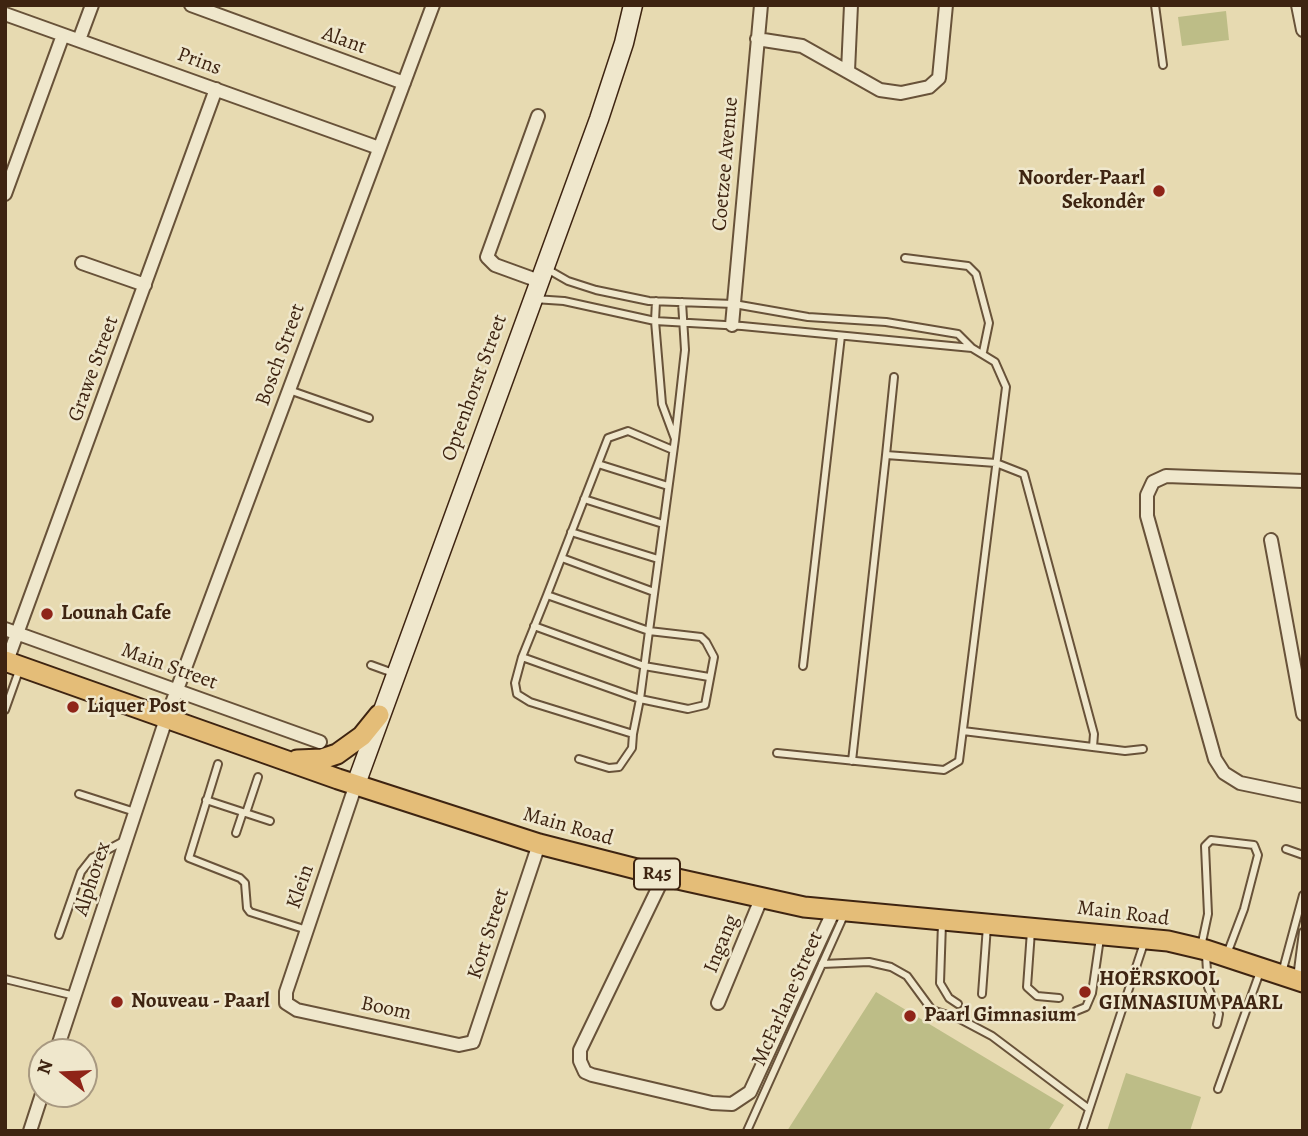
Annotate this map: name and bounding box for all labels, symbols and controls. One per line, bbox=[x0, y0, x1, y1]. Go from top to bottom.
street label: Alant bbox=[318, 21, 370, 61]
street label: Prins bbox=[173, 42, 225, 82]
street label: Coetzee Avenue bbox=[708, 96, 744, 232]
place label: Noorder-Paarl Sekondêr bbox=[1018, 166, 1145, 216]
marker: Noorder-Paarl Sekondêr bbox=[1151, 183, 1167, 199]
street label: Bosch Street bbox=[251, 300, 311, 410]
street label: Optenhorst Street bbox=[437, 311, 513, 465]
street label: Grawe Street bbox=[63, 313, 125, 425]
place label: Lounah Cafe bbox=[61, 601, 171, 627]
marker: Lounah Cafe bbox=[39, 606, 55, 622]
street label: Main Street bbox=[117, 638, 221, 696]
place label: Liquer Post bbox=[87, 694, 186, 720]
marker: Liquer Post bbox=[65, 699, 81, 715]
street label: Main Road bbox=[520, 802, 616, 852]
street label: Alphorex bbox=[69, 839, 117, 919]
road number: R45 bbox=[634, 859, 680, 890]
street label: Klein bbox=[282, 862, 320, 912]
street label: Kort Street bbox=[463, 886, 515, 982]
street label: Main Road bbox=[1075, 896, 1171, 932]
street label: Ingang bbox=[699, 911, 745, 977]
street label: McFarlane Street bbox=[747, 928, 829, 1070]
place label: HOËRSKOOL GIMNASIUM PAARL bbox=[1099, 967, 1282, 1017]
marker: HOËRSKOOL GIMNASIUM PAARL bbox=[1077, 984, 1093, 1000]
place label: Nouveau - Paarl bbox=[131, 989, 270, 1015]
street label: Boom bbox=[359, 991, 413, 1027]
marker: Nouveau - Paarl bbox=[109, 994, 125, 1010]
place label: Paarl Gimnasium bbox=[924, 1003, 1076, 1029]
marker: Paarl Gimnasium bbox=[902, 1008, 918, 1024]
north arrow bbox=[28, 1038, 98, 1108]
text: N bbox=[30, 1057, 59, 1078]

